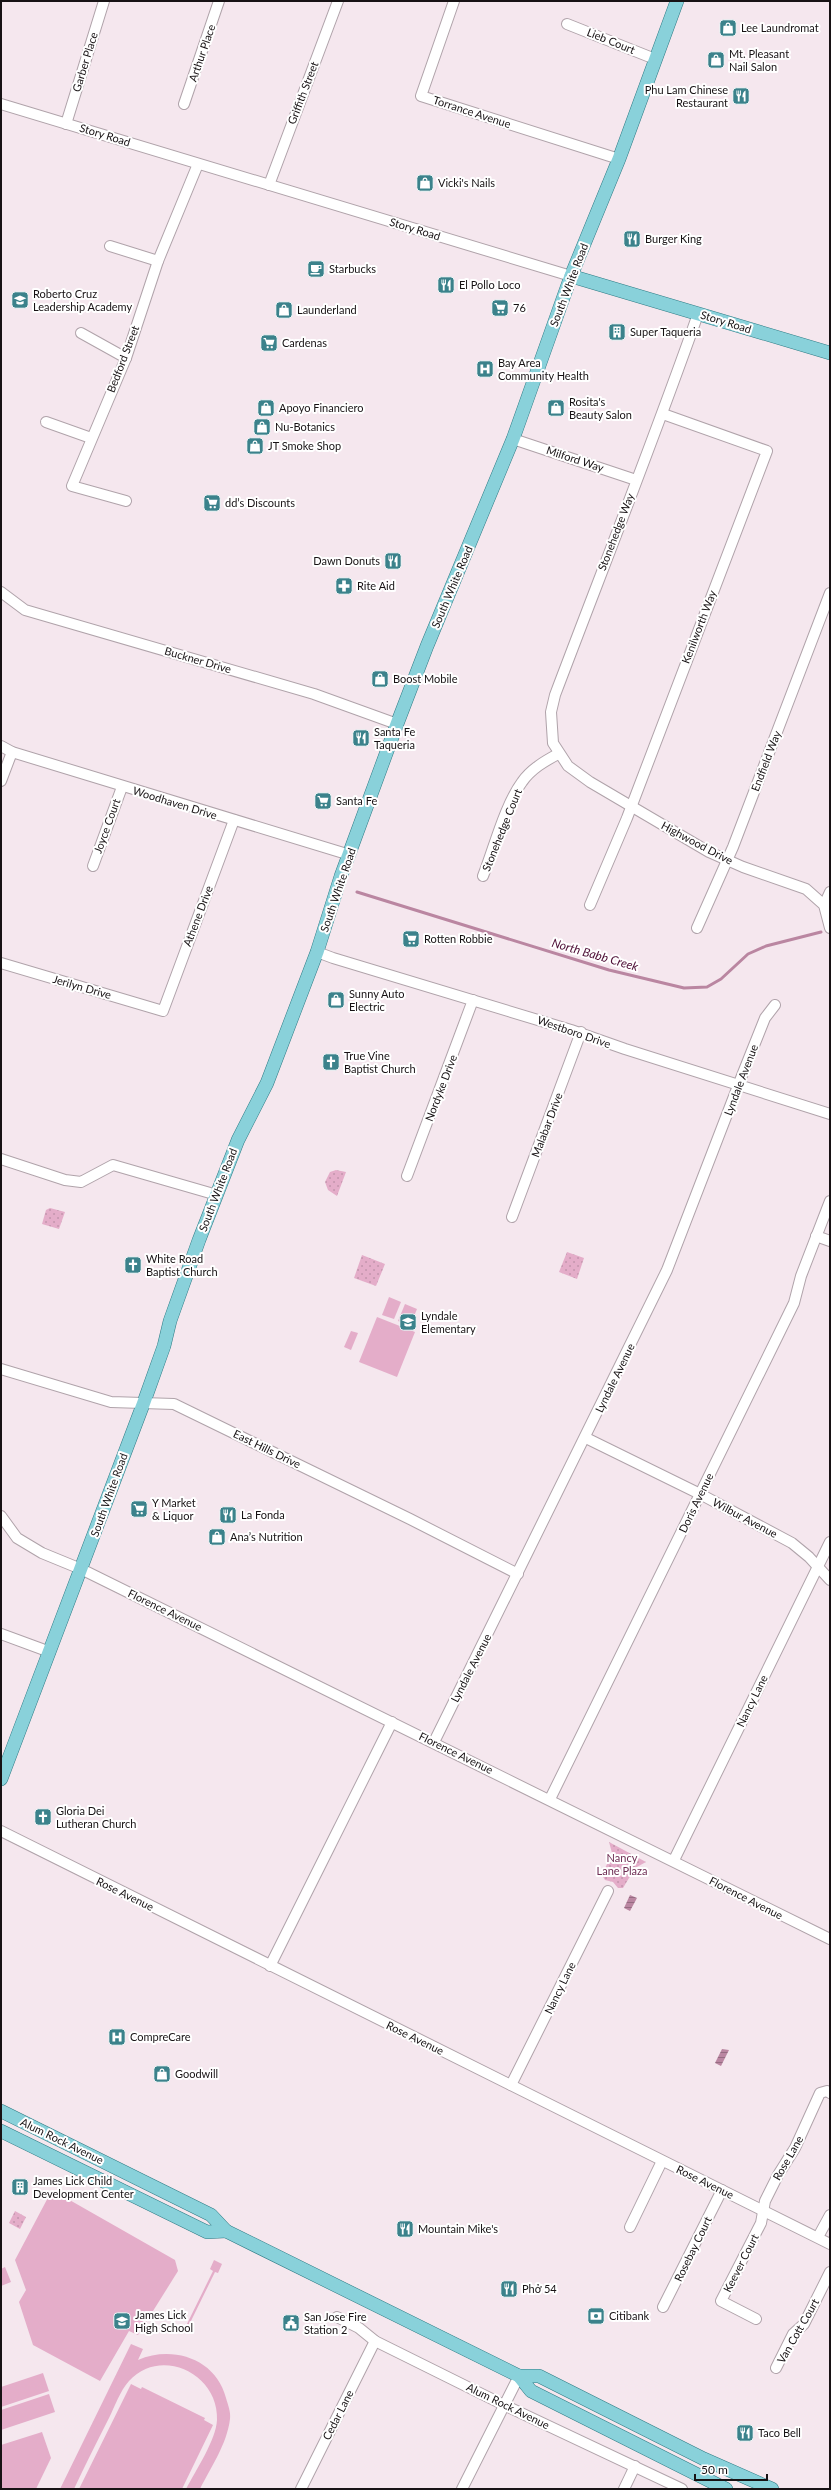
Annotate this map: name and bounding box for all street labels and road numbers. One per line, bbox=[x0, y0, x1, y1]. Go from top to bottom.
street label: Arthur Place bbox=[186, 22, 217, 83]
street label: Lieb Court bbox=[585, 25, 637, 56]
street label: Garber Place bbox=[69, 30, 100, 93]
street label: Griffith Street bbox=[285, 60, 320, 126]
street label: Torrance Avenue bbox=[432, 93, 513, 130]
street label: Story Road bbox=[78, 121, 132, 148]
street label: Story Road bbox=[388, 215, 442, 242]
street label: South White Road bbox=[547, 241, 590, 328]
street label: Story Road bbox=[699, 308, 753, 335]
street label: Bedford Street bbox=[104, 323, 141, 394]
street label: Milford Way bbox=[545, 443, 606, 474]
street label: Stonehedge Way bbox=[595, 491, 636, 572]
street label: South White Road bbox=[428, 544, 475, 630]
street label: Kenilworth Way bbox=[679, 588, 719, 665]
street label: Buckner Drive bbox=[163, 644, 233, 675]
street label: Endfield Way bbox=[748, 728, 783, 793]
street label: Woodhaven Drive bbox=[131, 784, 219, 822]
street label: Stonehedge Court bbox=[479, 787, 524, 873]
street label: Joyce Court bbox=[91, 797, 122, 855]
street label: Highwood Drive bbox=[659, 818, 735, 867]
street label: South White Road bbox=[317, 846, 358, 934]
street label: Athene Drive bbox=[180, 883, 215, 948]
street label: Jerilyn Drive bbox=[51, 972, 113, 1001]
street label: Westboro Drive bbox=[536, 1013, 613, 1050]
street label: Lyndale Avenue bbox=[721, 1042, 760, 1117]
street label: Nordyke Drive bbox=[422, 1053, 459, 1123]
street label: Malabar Drive bbox=[528, 1091, 565, 1159]
street label: South White Road bbox=[196, 1146, 239, 1233]
street label: Lyndale Avenue bbox=[592, 1341, 637, 1414]
street label: East Hills Drive bbox=[231, 1427, 303, 1471]
street label: South White Road bbox=[87, 1451, 130, 1538]
street label: Doris Avenue bbox=[676, 1471, 716, 1535]
street label: Wilbur Avenue bbox=[711, 1495, 780, 1540]
street label: Florence Avenue bbox=[126, 1586, 204, 1633]
street label: Lyndale Avenue bbox=[448, 1631, 494, 1704]
street label: Nancy Lane bbox=[733, 1672, 770, 1729]
street label: Florence Avenue bbox=[417, 1729, 495, 1776]
street label: Florence Avenue bbox=[707, 1873, 785, 1922]
street label: Rose Avenue bbox=[94, 1874, 156, 1913]
street label: Nancy Lane bbox=[541, 1959, 578, 2016]
street label: Rose Avenue bbox=[384, 2018, 446, 2057]
street label: Alum Rock Avenue bbox=[19, 2115, 106, 2166]
street label: Rose Lane bbox=[770, 2133, 806, 2182]
street label: Rose Avenue bbox=[674, 2162, 736, 2201]
street label: Rosebay Court bbox=[671, 2214, 714, 2283]
street label: Keever Court bbox=[720, 2231, 761, 2294]
street label: Van Cott Court bbox=[774, 2296, 821, 2365]
street label: Alum Rock Avenue bbox=[465, 2380, 552, 2431]
street label: Cedar Lane bbox=[319, 2387, 356, 2442]

